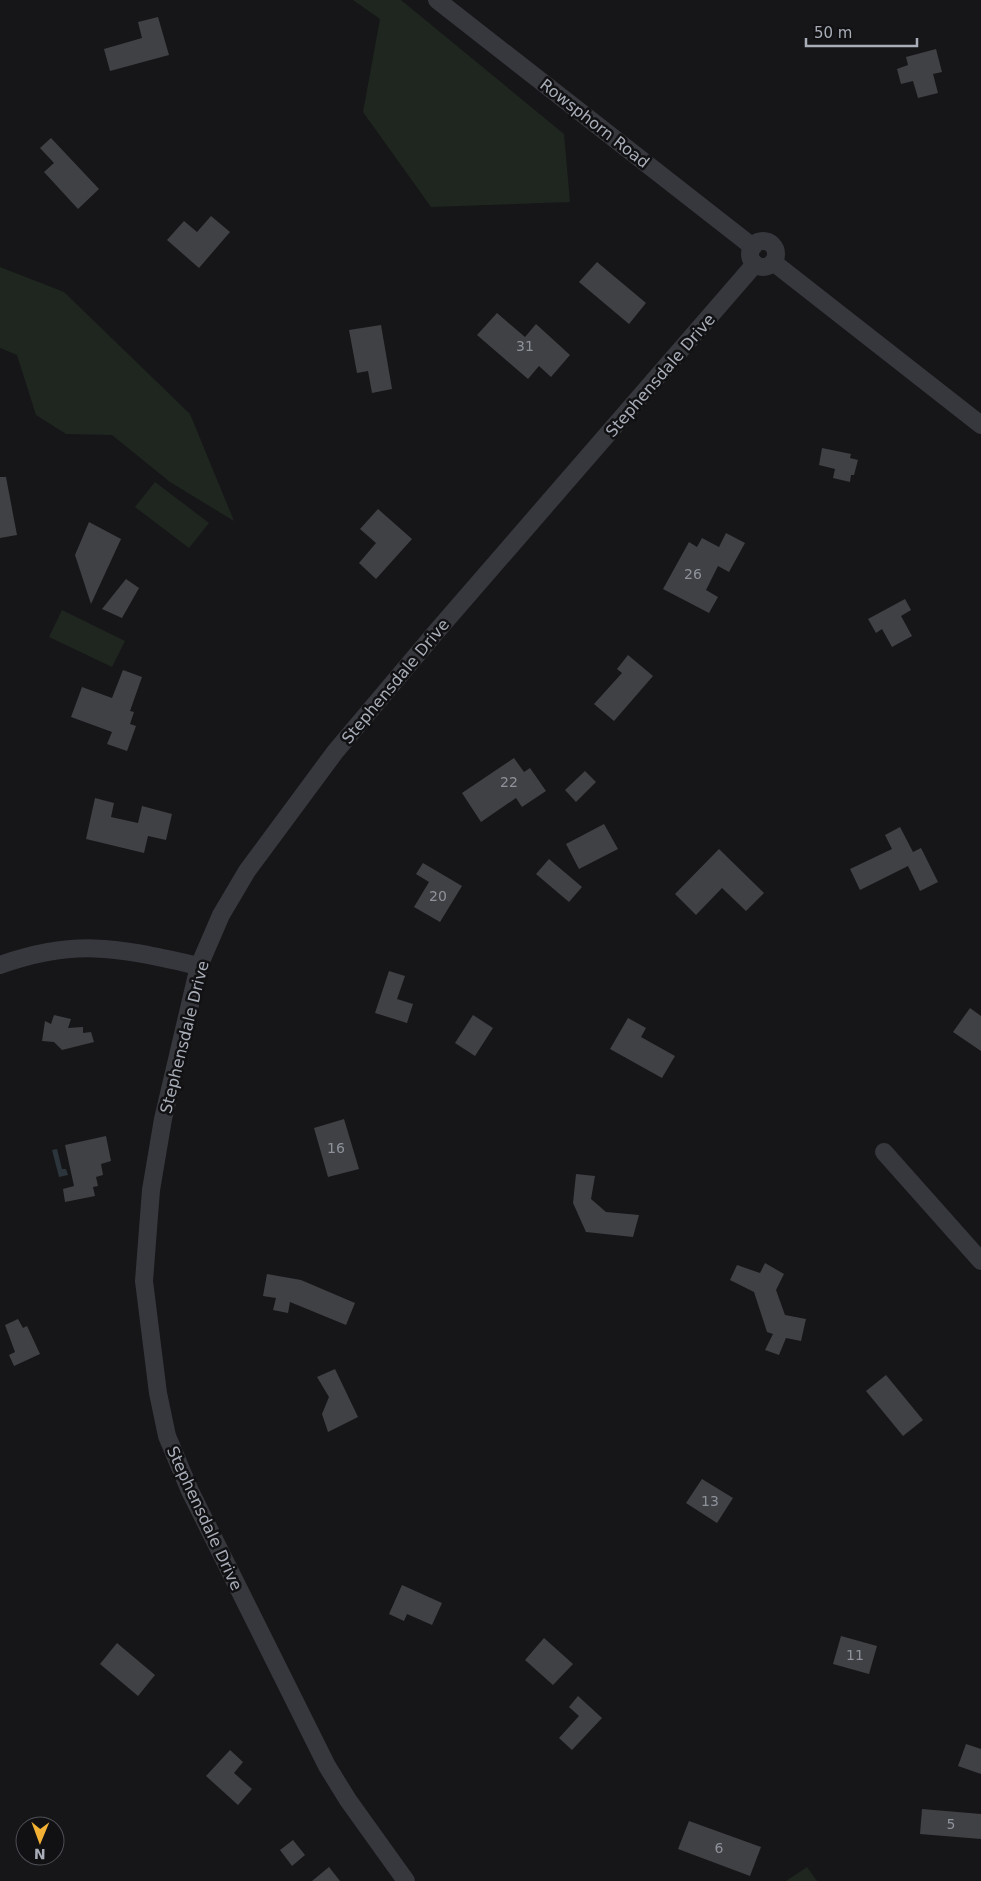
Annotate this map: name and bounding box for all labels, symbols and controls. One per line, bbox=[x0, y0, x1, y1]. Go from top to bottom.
scale bar bbox=[806, 15, 917, 47]
text: 50 m bbox=[814, 24, 852, 42]
street label: Rowsphorn Road bbox=[536, 75, 653, 172]
street label: Stephensdale Drive bbox=[602, 310, 719, 441]
house number: 31 bbox=[516, 338, 534, 354]
house number: 26 bbox=[684, 566, 702, 582]
street label: Stephensdale Drive bbox=[338, 615, 453, 748]
house number: 22 bbox=[500, 774, 518, 790]
house number: 20 bbox=[429, 888, 447, 904]
street label: Stephensdale Drive bbox=[156, 959, 213, 1116]
house number: 16 bbox=[327, 1140, 345, 1156]
street label: Stephensdale Drive bbox=[163, 1443, 246, 1593]
house number: 13 bbox=[701, 1493, 719, 1509]
house number: 11 bbox=[846, 1647, 864, 1663]
north arrow bbox=[15, 1816, 65, 1866]
house number: 5 bbox=[947, 1816, 955, 1832]
house number: 6 bbox=[715, 1840, 724, 1856]
text: N bbox=[34, 1846, 46, 1862]

